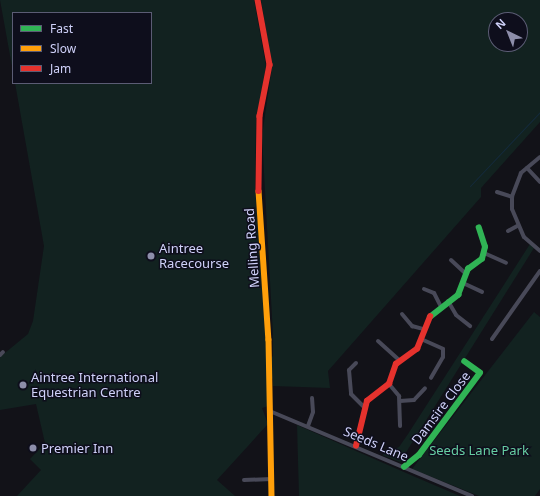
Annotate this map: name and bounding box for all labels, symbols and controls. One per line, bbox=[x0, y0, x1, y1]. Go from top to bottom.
legend bbox=[12, 12, 152, 84]
north arrow bbox=[488, 12, 528, 52]
text: N bbox=[492, 15, 509, 32]
text: Fast bbox=[50, 20, 73, 37]
text: Slow bbox=[50, 40, 76, 57]
text: Jam bbox=[50, 60, 71, 77]
street label: Melling Road bbox=[241, 208, 263, 288]
place label: Aintree Racecourse bbox=[159, 241, 229, 272]
marker: Aintree Racecourse bbox=[146, 251, 156, 261]
street label: Damsire Close bbox=[408, 368, 474, 448]
place label: Aintree International Equestrian Centre bbox=[31, 370, 158, 401]
marker: Aintree International Equestrian Centre bbox=[18, 380, 28, 390]
street label: Seeds Lane bbox=[341, 423, 411, 465]
place label: Premier Inn bbox=[41, 440, 113, 456]
park label: Seeds Lane Park bbox=[429, 442, 529, 458]
marker: Premier Inn bbox=[28, 443, 38, 453]

